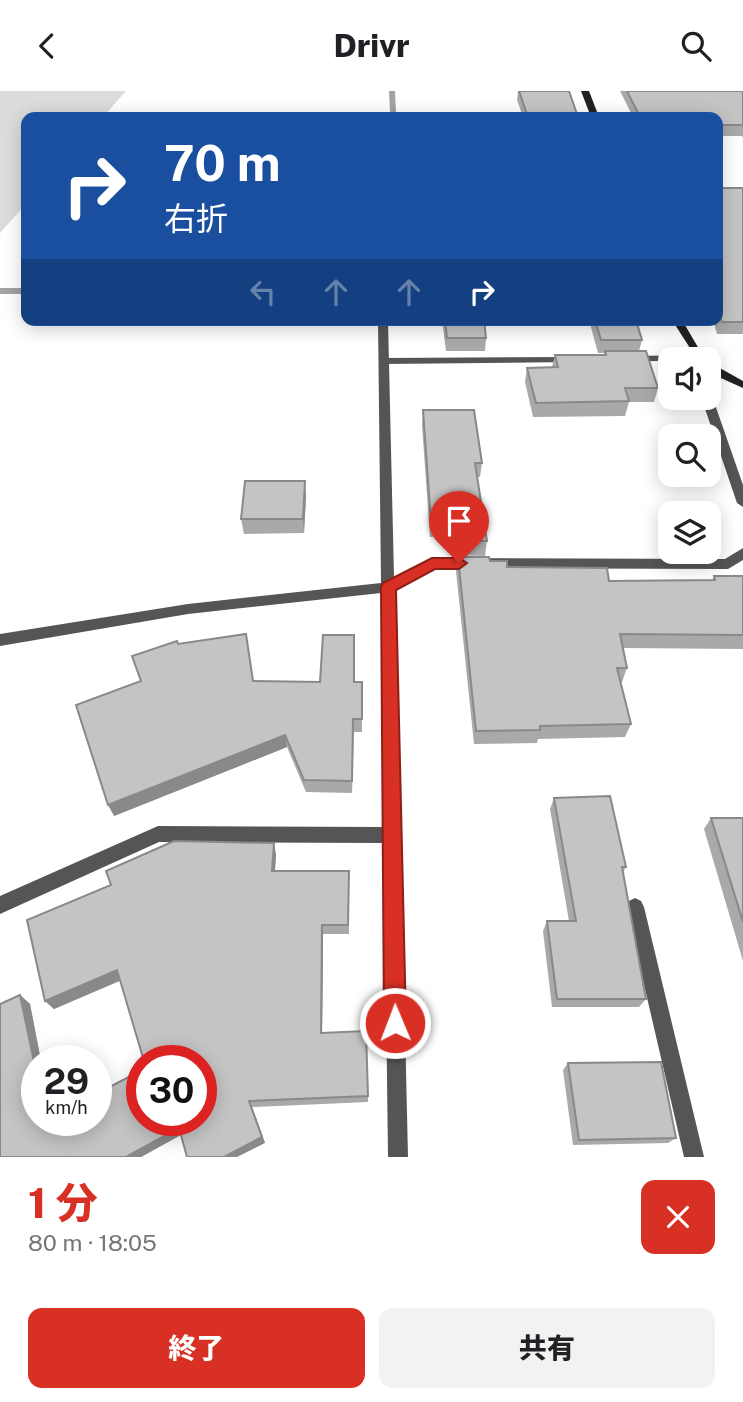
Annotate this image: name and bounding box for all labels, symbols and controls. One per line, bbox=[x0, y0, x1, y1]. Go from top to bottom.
icon: back bbox=[28, 27, 66, 65]
text: Drivr bbox=[333, 27, 410, 64]
icon: search bbox=[677, 27, 715, 65]
text: 70 m bbox=[164, 134, 281, 192]
icon: right bbox=[49, 140, 140, 231]
text: 右折 bbox=[164, 200, 228, 237]
icon: left bbox=[244, 273, 282, 311]
icon: ahead bbox=[317, 273, 355, 311]
icon: ahead bbox=[390, 273, 428, 311]
icon: right bbox=[463, 273, 501, 311]
map controls bbox=[658, 347, 721, 564]
button: sound bbox=[658, 347, 721, 410]
button: search bbox=[658, 424, 721, 487]
pin bbox=[429, 491, 489, 563]
button: layers bbox=[658, 501, 721, 564]
icon: arrive bbox=[440, 502, 478, 540]
position arrow bbox=[358, 986, 432, 1060]
speed limit sign: 30 bbox=[126, 1045, 217, 1136]
text: 29 bbox=[44, 1061, 89, 1102]
text: km/h bbox=[45, 1097, 88, 1118]
text: 1 分 bbox=[28, 1178, 98, 1227]
button: close bbox=[641, 1180, 715, 1254]
text: 80 m · 18:05 bbox=[28, 1229, 157, 1256]
button: 終了 bbox=[28, 1308, 365, 1388]
button: 共有 bbox=[379, 1308, 715, 1388]

